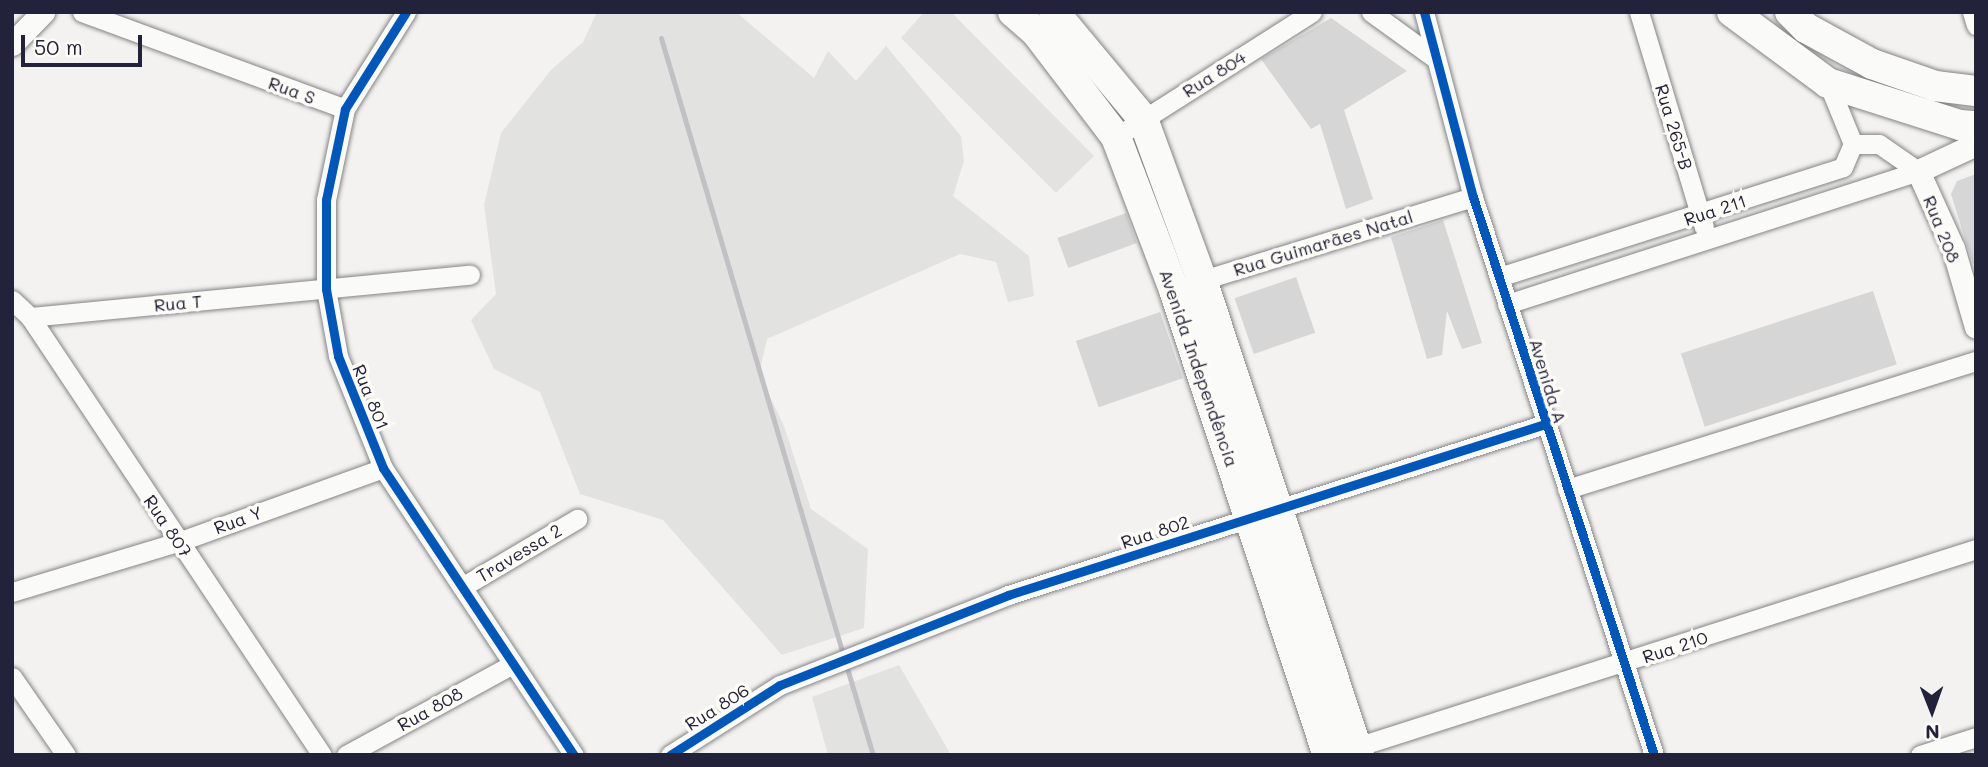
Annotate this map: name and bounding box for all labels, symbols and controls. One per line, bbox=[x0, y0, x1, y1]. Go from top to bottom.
scale bar bbox=[24, 21, 145, 65]
text: 50 m bbox=[34, 33, 83, 60]
street label: Rua 804 bbox=[1178, 46, 1250, 102]
street label: Rua S bbox=[266, 72, 318, 108]
street label: Rua 265-B bbox=[1651, 82, 1697, 172]
street label: Rua 211 bbox=[1681, 190, 1749, 230]
street label: Rua 208 bbox=[1919, 192, 1965, 266]
street label: Rua Guimarães Natal bbox=[1231, 205, 1415, 281]
street label: Avenida Independência bbox=[1155, 266, 1243, 470]
street label: Rua T bbox=[153, 290, 203, 316]
street label: Avenida A bbox=[1525, 336, 1571, 426]
street label: Rua 801 bbox=[348, 361, 394, 433]
street label: Rua 807 bbox=[139, 491, 197, 561]
street label: Rua Y bbox=[211, 501, 265, 539]
street label: Rua 802 bbox=[1118, 511, 1192, 553]
street label: Travessa 2 bbox=[473, 519, 565, 587]
street label: Rua 210 bbox=[1640, 626, 1710, 668]
north arrow bbox=[1897, 676, 1967, 746]
street label: Rua 806 bbox=[681, 679, 753, 735]
street label: Rua 808 bbox=[394, 682, 466, 736]
text: N bbox=[1925, 720, 1940, 745]

